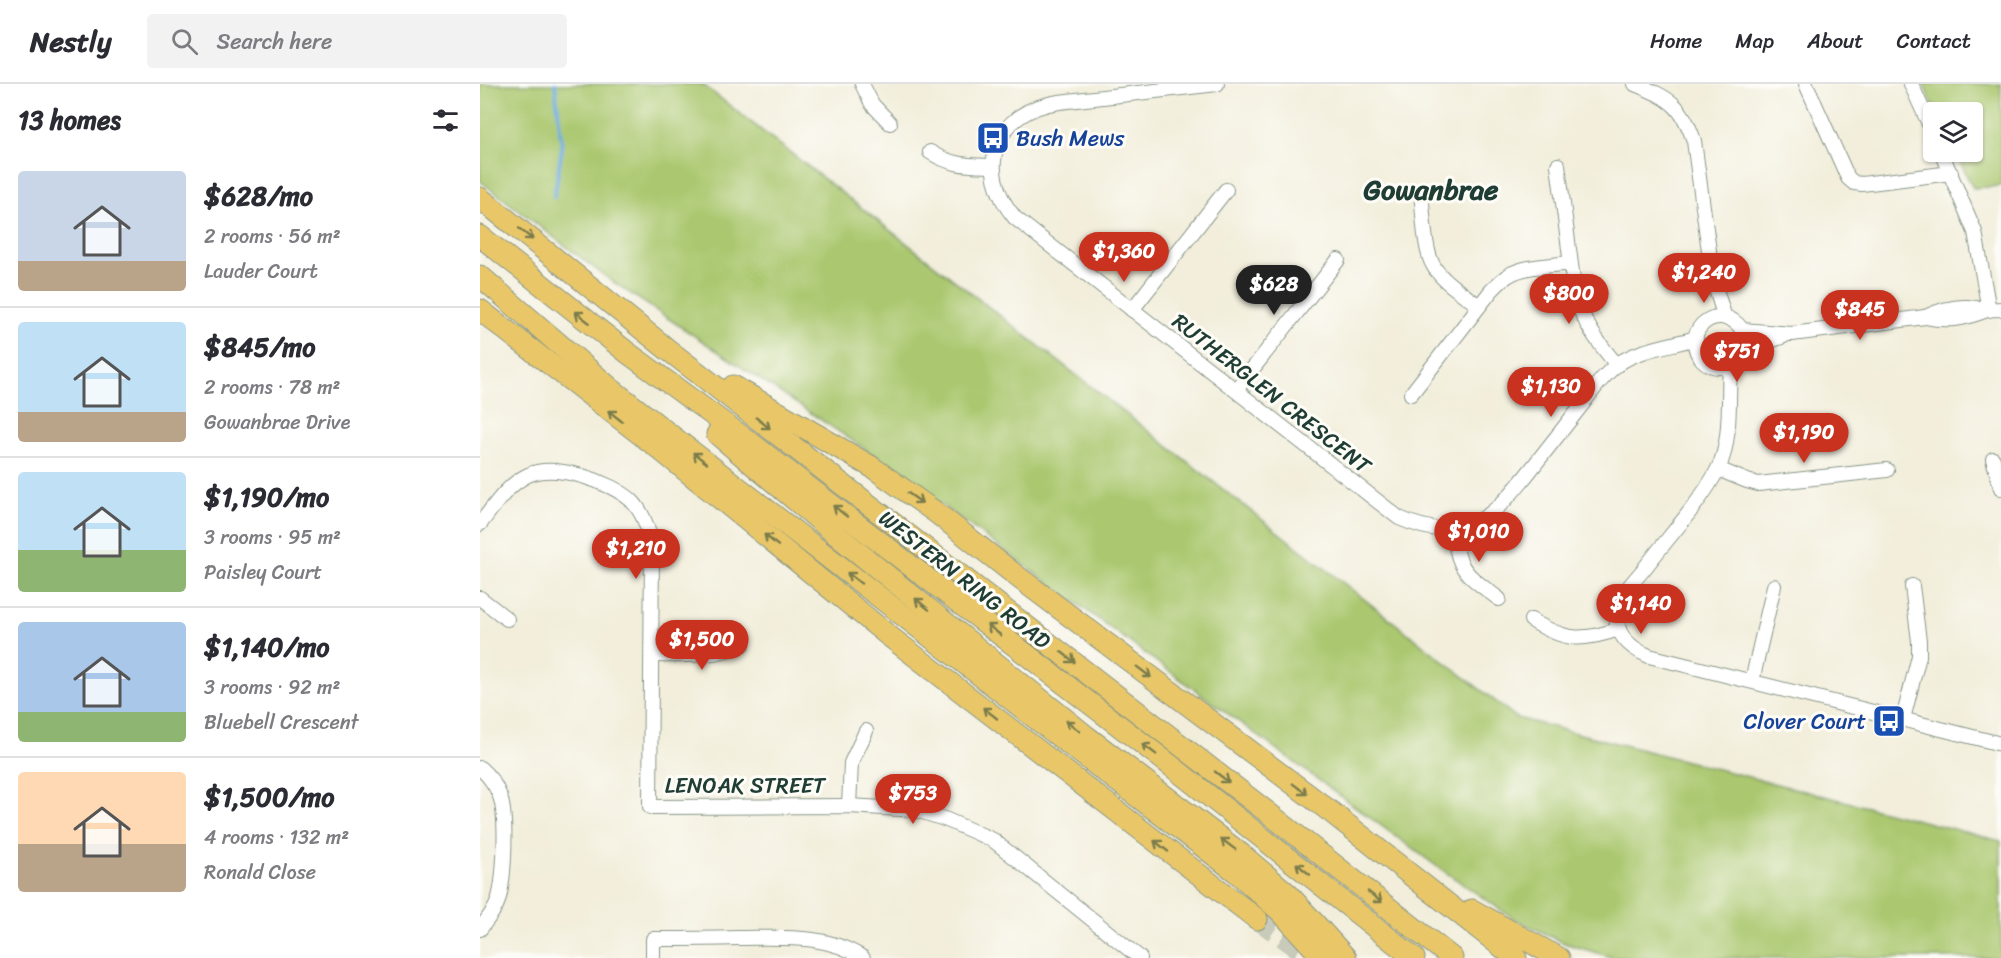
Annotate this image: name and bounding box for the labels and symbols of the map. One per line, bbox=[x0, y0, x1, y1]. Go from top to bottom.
place label: Bush Mews bbox=[1016, 119, 1125, 158]
bus stop icon: Bush Mews bbox=[975, 120, 1011, 156]
district label: Gowanbrae bbox=[1363, 165, 1499, 214]
one-way arrow bbox=[518, 228, 534, 241]
pin: $1,360 bbox=[1075, 232, 1173, 283]
pin: $1,240 bbox=[1655, 253, 1753, 304]
pin: $628 bbox=[1238, 265, 1310, 316]
pin: $800 bbox=[1533, 274, 1605, 325]
pin: $845 bbox=[1824, 290, 1896, 341]
street label: RUTHERGLEN CRESCENT bbox=[1163, 303, 1381, 485]
one-way arrow bbox=[575, 310, 591, 323]
pin: $751 bbox=[1701, 332, 1773, 383]
pin: $1,130 bbox=[1502, 367, 1600, 418]
one-way arrow bbox=[608, 409, 624, 422]
pin: $1,190 bbox=[1755, 413, 1853, 464]
one-way arrow bbox=[755, 417, 771, 429]
one-way arrow bbox=[693, 452, 709, 465]
one-way arrow bbox=[907, 492, 923, 504]
street label: WESTERN RING ROAD bbox=[870, 499, 1060, 660]
one-way arrow bbox=[832, 505, 848, 518]
pin: $1,010 bbox=[1430, 512, 1528, 563]
pin: $1,210 bbox=[587, 529, 685, 580]
one-way arrow bbox=[764, 533, 779, 547]
one-way arrow bbox=[847, 571, 863, 584]
pin: $1,140 bbox=[1592, 584, 1690, 635]
one-way arrow bbox=[914, 598, 930, 611]
pin: $1,500 bbox=[653, 620, 751, 671]
one-way arrow bbox=[987, 624, 1003, 637]
one-way arrow bbox=[1059, 651, 1075, 664]
one-way arrow bbox=[1135, 665, 1151, 678]
place label: Clover Court bbox=[1744, 702, 1866, 741]
bus stop icon: Clover Court bbox=[1871, 703, 1907, 739]
one-way arrow bbox=[982, 707, 998, 720]
one-way arrow bbox=[1066, 720, 1082, 733]
one-way arrow bbox=[1141, 743, 1157, 756]
street label: LENOAK STREET bbox=[665, 766, 827, 805]
one-way arrow bbox=[1214, 770, 1230, 783]
pin: $753 bbox=[877, 774, 949, 825]
one-way arrow bbox=[1291, 782, 1307, 795]
one-way arrow bbox=[1221, 838, 1237, 851]
one-way arrow bbox=[1153, 839, 1169, 852]
one-way arrow bbox=[1295, 862, 1311, 875]
one-way arrow bbox=[1367, 890, 1383, 903]

